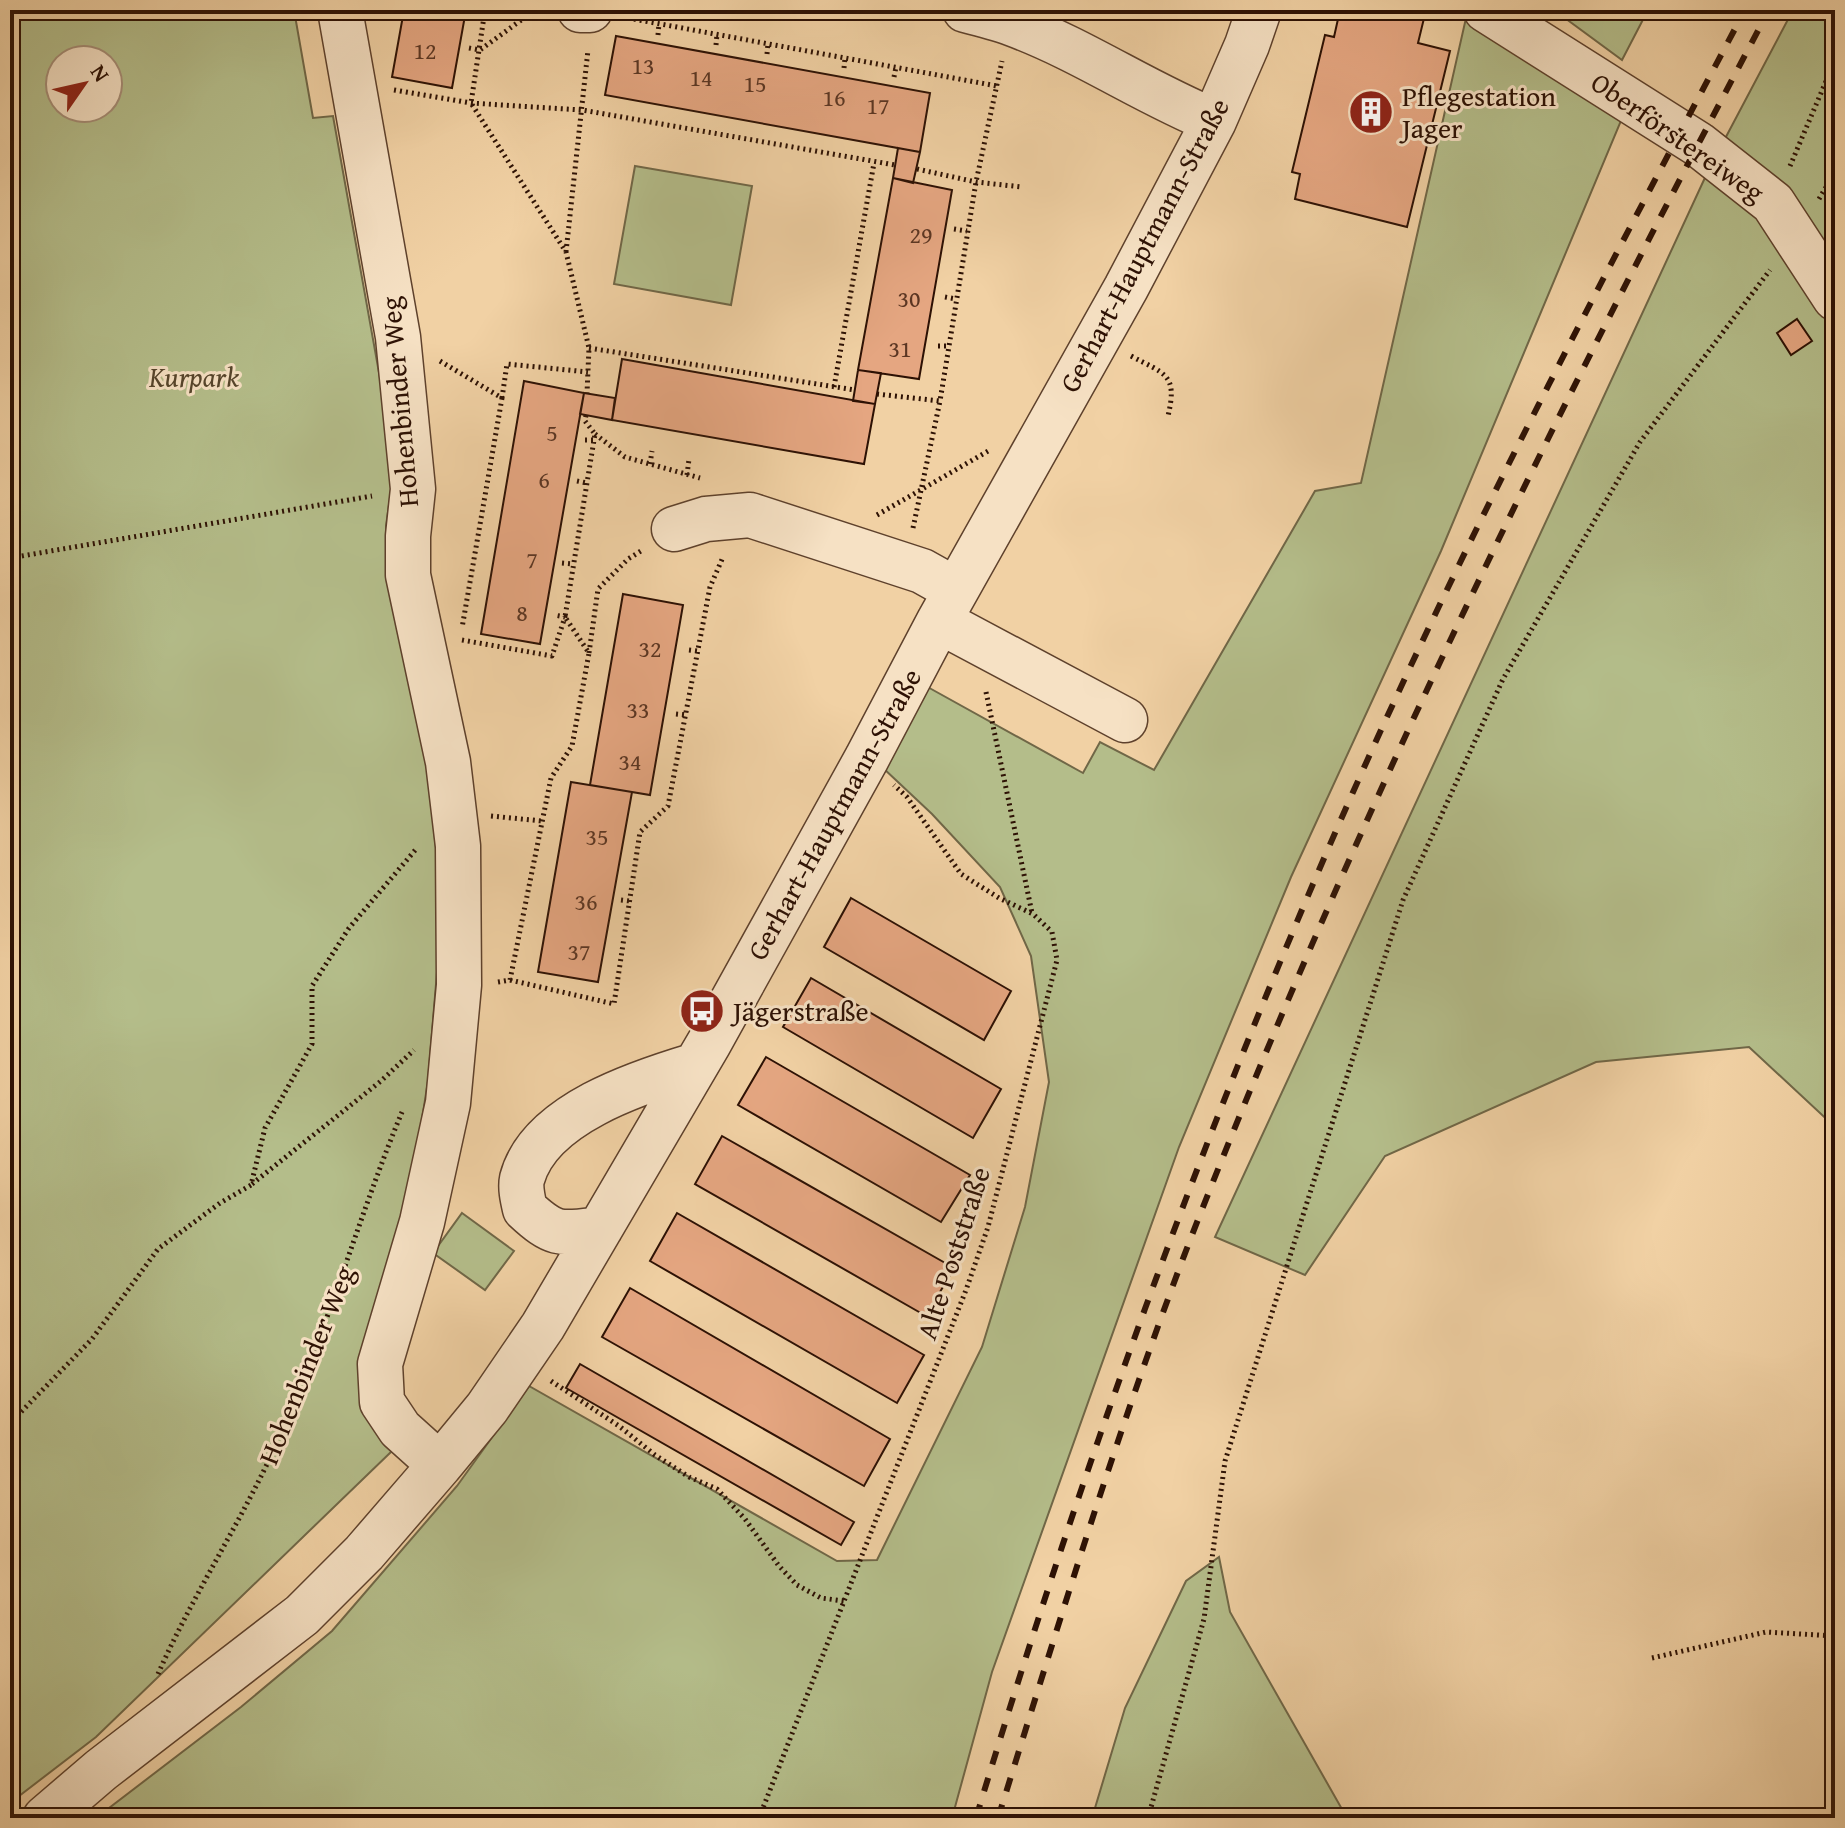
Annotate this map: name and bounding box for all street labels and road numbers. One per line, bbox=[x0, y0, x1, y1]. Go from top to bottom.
street label: Oberförstereiweg bbox=[1583, 61, 1773, 212]
street label: Gerhart-Hauptmann-Straße bbox=[1048, 90, 1239, 399]
street label: Hohenbinder Weg bbox=[369, 295, 428, 509]
street label: Gerhart-Hauptmann-Straße bbox=[736, 660, 931, 967]
street label: Alte Poststraße bbox=[905, 1161, 1000, 1345]
street label: Hohenbinder Weg bbox=[247, 1259, 364, 1470]

